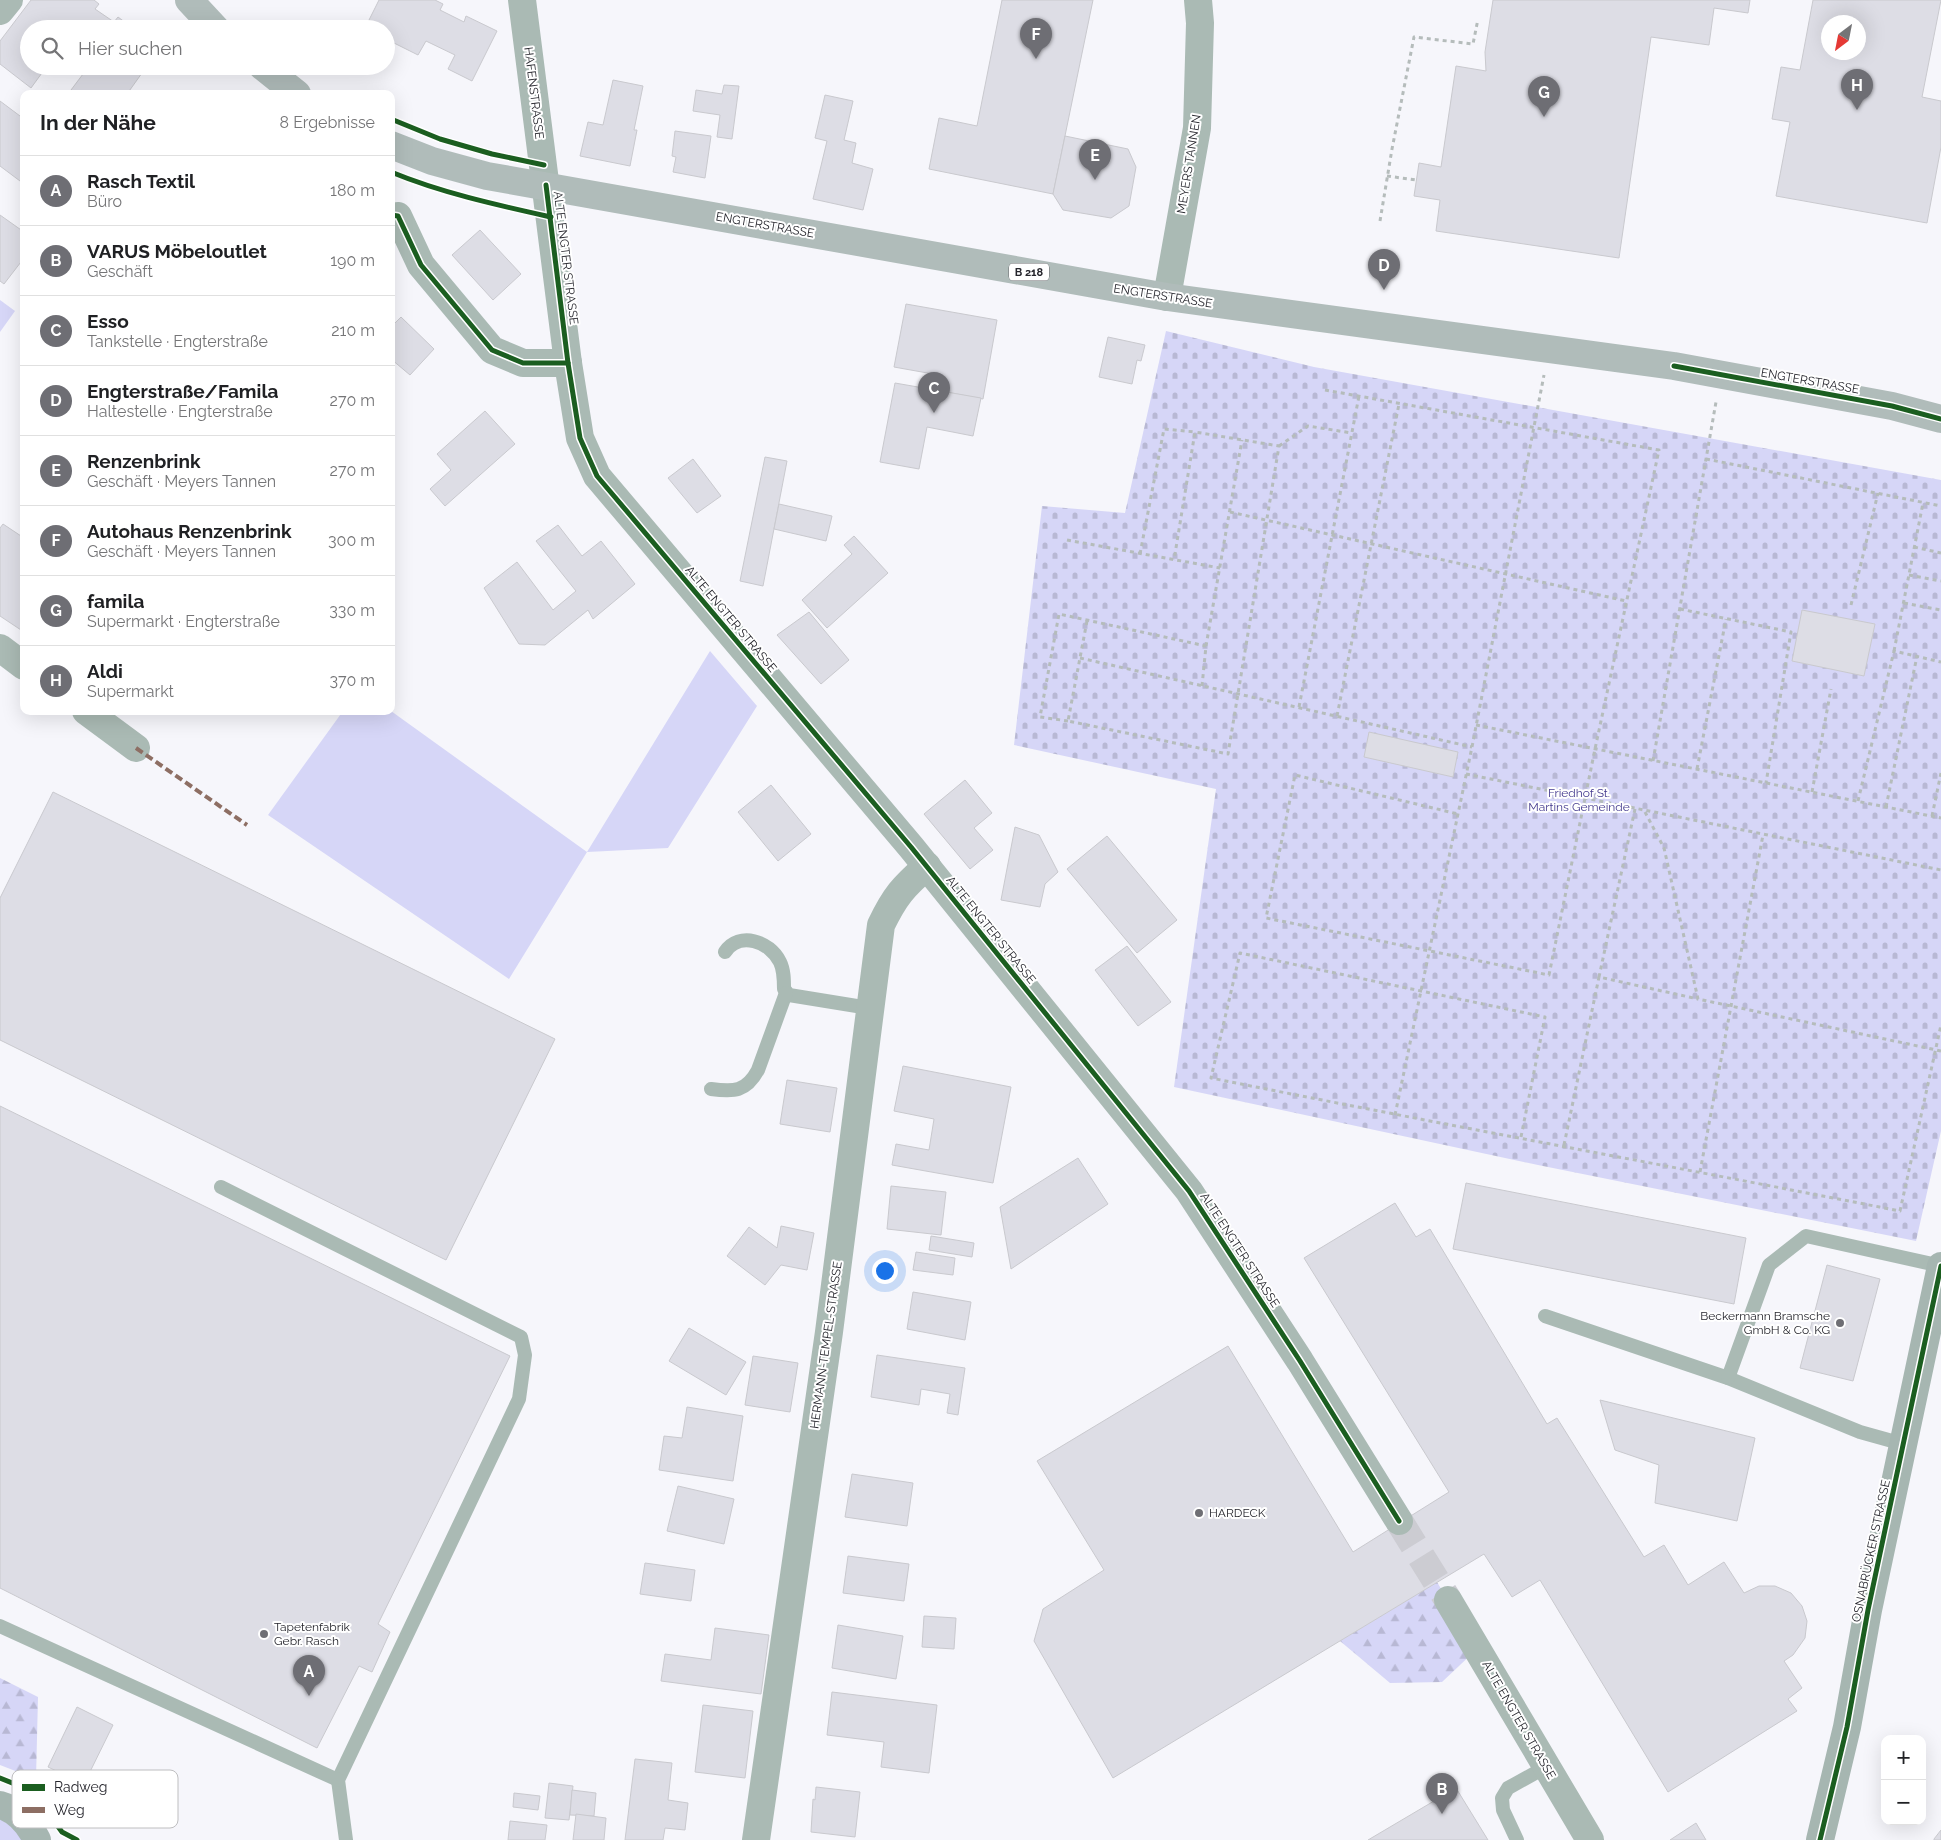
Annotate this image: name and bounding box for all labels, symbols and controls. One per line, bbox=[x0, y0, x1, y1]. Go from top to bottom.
north arrow bbox=[1821, 15, 1866, 60]
pin: F bbox=[1020, 18, 1052, 59]
search box bbox=[20, 20, 395, 75]
icon: search bbox=[38, 34, 66, 62]
text: Hier suchen bbox=[78, 37, 183, 59]
street label: HAFENSTRASSE bbox=[521, 46, 547, 140]
pin: H bbox=[1841, 69, 1873, 110]
pin: G bbox=[1528, 76, 1560, 117]
text: In der Nähe bbox=[40, 110, 156, 135]
text: 8 Ergebnisse bbox=[280, 113, 375, 132]
street label: MEYERS TANNEN bbox=[1174, 113, 1204, 215]
pin: E bbox=[1079, 139, 1111, 180]
text: Rasch Textil bbox=[87, 170, 195, 192]
text: A bbox=[51, 181, 61, 200]
text: 180 m bbox=[330, 181, 375, 200]
street label: ALTE ENGTER STRASSE bbox=[551, 191, 581, 325]
text: Büro bbox=[87, 192, 122, 211]
street label: ENGTERSTRASSE bbox=[715, 209, 815, 241]
text: VARUS Möbeloutlet bbox=[87, 240, 267, 262]
pin: D bbox=[1368, 249, 1400, 290]
text: B bbox=[51, 251, 61, 270]
text: 190 m bbox=[330, 251, 375, 270]
text: Geschäft bbox=[87, 262, 153, 281]
road number: B 218 bbox=[1009, 264, 1049, 280]
street label: ENGTERSTRASSE bbox=[1113, 281, 1213, 311]
text: Esso bbox=[87, 310, 129, 332]
text: C bbox=[51, 321, 61, 340]
text: 210 m bbox=[331, 321, 375, 340]
text: Tankstelle · Engterstraße bbox=[87, 332, 268, 351]
street label: ENGTERSTRASSE bbox=[1760, 365, 1860, 397]
pin: C bbox=[918, 372, 950, 413]
text: Engterstraße/Famila bbox=[87, 380, 278, 402]
text: D bbox=[50, 391, 62, 410]
text: 270 m bbox=[330, 391, 375, 410]
text: Haltestelle · Engterstraße bbox=[87, 402, 273, 421]
text: Renzenbrink bbox=[87, 450, 201, 472]
text: E bbox=[51, 461, 61, 480]
text: 270 m bbox=[330, 461, 375, 480]
text: Geschäft · Meyers Tannen bbox=[87, 472, 276, 491]
text: Autohaus Renzenbrink bbox=[87, 520, 292, 542]
text: F bbox=[51, 531, 61, 550]
text: 300 m bbox=[328, 531, 375, 550]
text: Geschäft · Meyers Tannen bbox=[87, 542, 276, 561]
street label: ALTE ENGTER STRASSE bbox=[682, 563, 780, 675]
text: famila bbox=[87, 590, 144, 612]
text: G bbox=[50, 601, 62, 620]
text: 330 m bbox=[329, 601, 375, 620]
text: Supermarkt · Engterstraße bbox=[87, 612, 280, 631]
text: Aldi bbox=[87, 660, 123, 682]
text: H bbox=[50, 671, 62, 690]
text: 370 m bbox=[329, 671, 375, 690]
text: Supermarkt bbox=[87, 682, 174, 701]
park label: Friedhof St. Martins Gemeinde bbox=[1528, 786, 1630, 814]
street label: ALTE ENGTER STRASSE bbox=[943, 873, 1039, 987]
street label: ALTE ENGTER STRASSE bbox=[1198, 1190, 1282, 1310]
your location bbox=[872, 1258, 898, 1284]
street label: HERMANN-TEMPEL-STRASSE bbox=[807, 1260, 845, 1430]
place label: Beckermann Bramsche GmbH & Co. KG bbox=[1700, 1309, 1830, 1337]
marker: Beckermann Bramsche GmbH & Co. KG bbox=[1834, 1317, 1846, 1329]
street label: OSNABRÜCKER STRASSE bbox=[1849, 1479, 1893, 1623]
place label: HARDECK bbox=[1209, 1506, 1266, 1520]
marker: HARDECK bbox=[1193, 1507, 1205, 1519]
place label: Tapetenfabrik Gebr. Rasch bbox=[274, 1620, 351, 1648]
marker: Tapetenfabrik Gebr. Rasch bbox=[258, 1628, 270, 1640]
pin: A bbox=[293, 1655, 325, 1696]
street label: ALTE ENGTER STRASSE bbox=[1479, 1658, 1559, 1782]
map controls bbox=[1881, 1735, 1926, 1825]
button: + bbox=[1881, 1735, 1926, 1780]
legend bbox=[12, 1770, 178, 1828]
pin: B bbox=[1426, 1773, 1458, 1814]
text: Radweg bbox=[54, 1779, 107, 1795]
button: − bbox=[1881, 1780, 1926, 1825]
text: Weg bbox=[54, 1802, 85, 1818]

